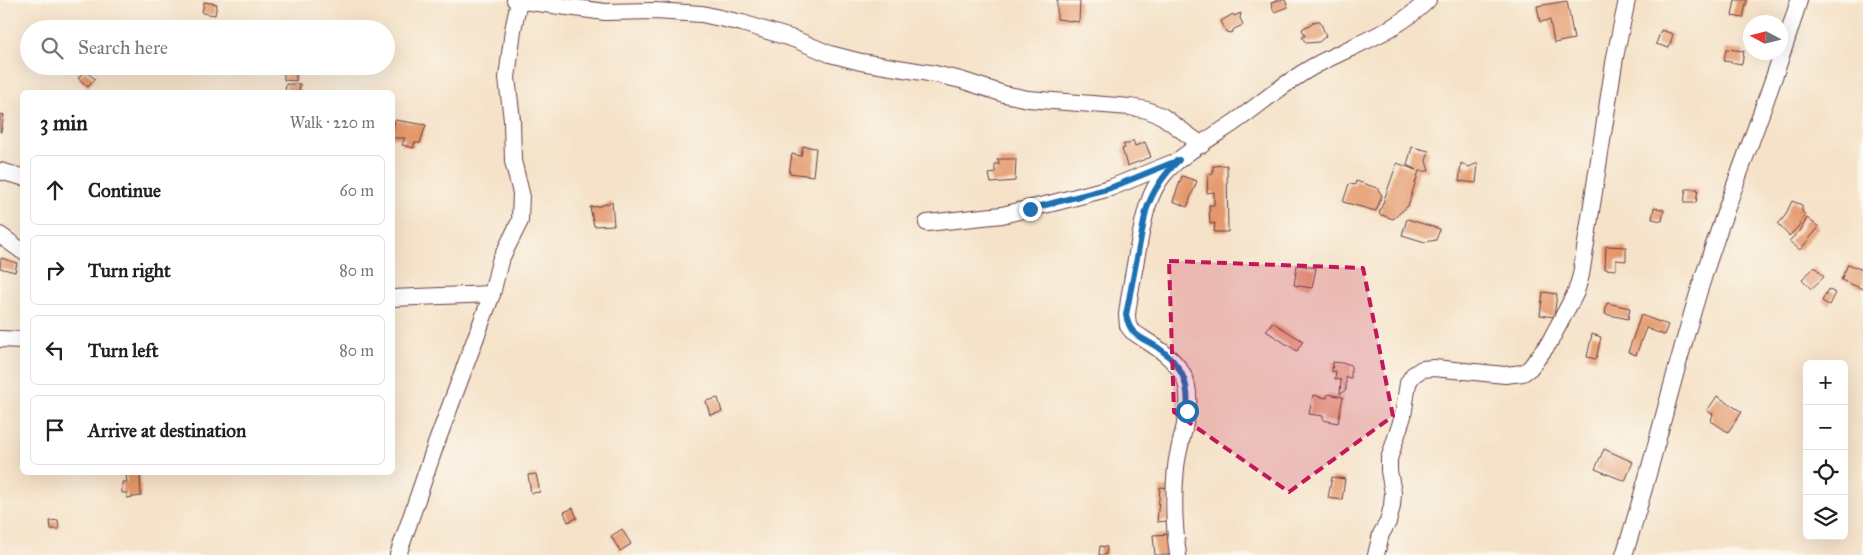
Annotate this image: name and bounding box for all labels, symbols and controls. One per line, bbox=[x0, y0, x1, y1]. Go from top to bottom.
north arrow bbox=[1743, 15, 1788, 60]
search box bbox=[20, 20, 395, 75]
icon: search bbox=[38, 34, 66, 62]
text: Search here bbox=[78, 36, 168, 59]
text: 3 min bbox=[40, 110, 88, 136]
text: Walk · 220 m bbox=[290, 113, 375, 132]
icon: ahead bbox=[41, 176, 69, 204]
text: Continue bbox=[88, 179, 161, 202]
text: 60 m bbox=[340, 181, 374, 200]
route end bbox=[1019, 198, 1042, 221]
icon: right bbox=[41, 256, 69, 284]
text: Turn right bbox=[88, 259, 171, 282]
text: 80 m bbox=[339, 261, 374, 280]
icon: left bbox=[41, 336, 69, 364]
text: Turn left bbox=[88, 339, 158, 362]
text: 80 m bbox=[339, 341, 374, 360]
map controls bbox=[1803, 360, 1848, 540]
button: + bbox=[1803, 360, 1848, 405]
route start bbox=[1176, 400, 1199, 423]
button: − bbox=[1803, 405, 1848, 450]
icon: arrive bbox=[41, 416, 69, 444]
text: Arrive at destination bbox=[88, 419, 246, 442]
button: locate bbox=[1803, 450, 1848, 495]
button: layers bbox=[1803, 495, 1848, 540]

